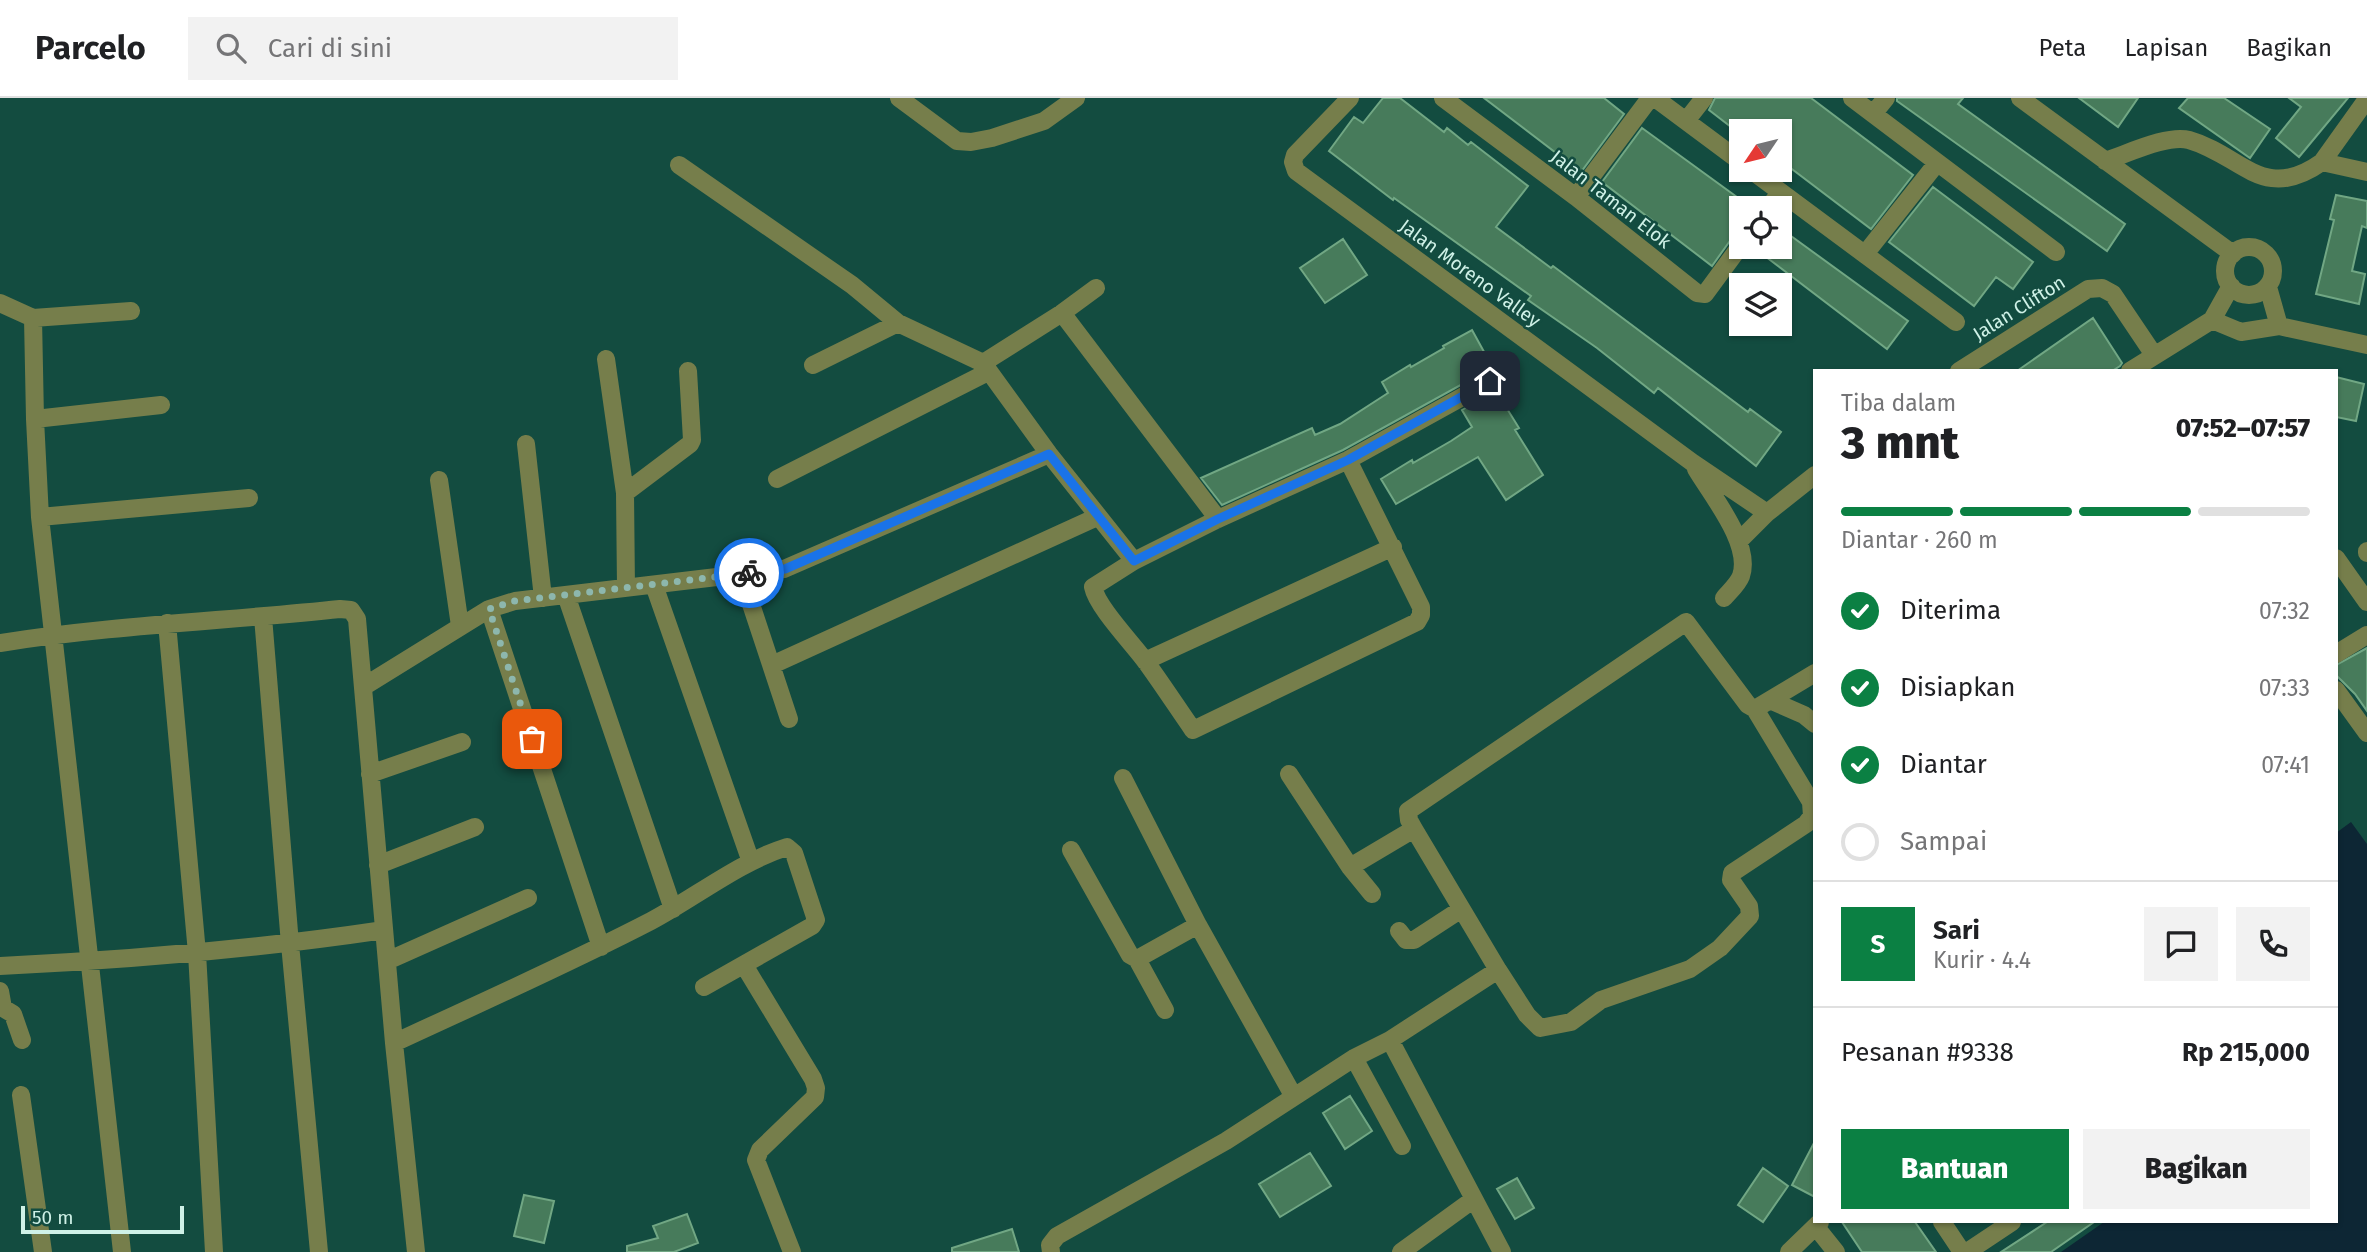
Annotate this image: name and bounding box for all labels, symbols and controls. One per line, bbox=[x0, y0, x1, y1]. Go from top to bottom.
search box bbox=[188, 17, 678, 80]
text: Parcelo bbox=[35, 28, 146, 68]
icon: search bbox=[212, 29, 250, 67]
text: Cari di sini bbox=[268, 33, 392, 64]
text: Peta bbox=[2039, 34, 2086, 62]
text: Lapisan bbox=[2124, 34, 2208, 62]
text: Bagikan bbox=[2246, 34, 2332, 62]
north arrow bbox=[1729, 119, 1792, 182]
map controls bbox=[1729, 119, 1792, 336]
street label: Jalan Taman Elok bbox=[1546, 145, 1676, 253]
button: locate bbox=[1729, 196, 1792, 259]
street label: Jalan Moreno Valley bbox=[1395, 214, 1546, 332]
street label: Jalan Clifton bbox=[1969, 271, 2069, 345]
button: layers bbox=[1729, 273, 1792, 336]
pin bbox=[1460, 351, 1520, 411]
icon: home bbox=[1471, 362, 1509, 400]
text: Tiba dalam bbox=[1841, 389, 1956, 417]
text: 07:52–07:57 bbox=[2176, 413, 2310, 444]
text: 3 mnt bbox=[1841, 415, 1959, 470]
text: Diantar · 260 m bbox=[1841, 526, 1998, 554]
courier bbox=[714, 538, 784, 608]
icon: bike bbox=[730, 554, 768, 592]
icon: check bbox=[1841, 592, 1879, 630]
text: Diterima bbox=[1900, 595, 2001, 626]
text: 07:32 bbox=[2259, 597, 2310, 625]
icon: check bbox=[1841, 669, 1879, 707]
text: Disiapkan bbox=[1900, 672, 2015, 703]
text: 07:33 bbox=[2259, 674, 2310, 702]
pin bbox=[502, 709, 562, 769]
icon: bag bbox=[513, 720, 551, 758]
icon: check bbox=[1841, 746, 1879, 784]
text: Diantar bbox=[1900, 749, 1987, 780]
text: 07:41 bbox=[2261, 751, 2310, 779]
text: Sampai bbox=[1900, 826, 1987, 857]
button: chat bbox=[2144, 907, 2218, 981]
button: phone bbox=[2236, 907, 2310, 981]
text: Sari bbox=[1933, 915, 1980, 946]
text: S bbox=[1871, 929, 1885, 960]
text: Kurir · 4.4 bbox=[1933, 946, 2031, 974]
text: Pesanan #9338 bbox=[1841, 1037, 2014, 1068]
text: Rp 215,000 bbox=[2182, 1037, 2310, 1068]
button: Bantuan bbox=[1841, 1129, 2069, 1209]
button: Bagikan bbox=[2083, 1129, 2310, 1209]
scale bar bbox=[21, 1203, 184, 1235]
text: 50 m bbox=[32, 1206, 73, 1229]

